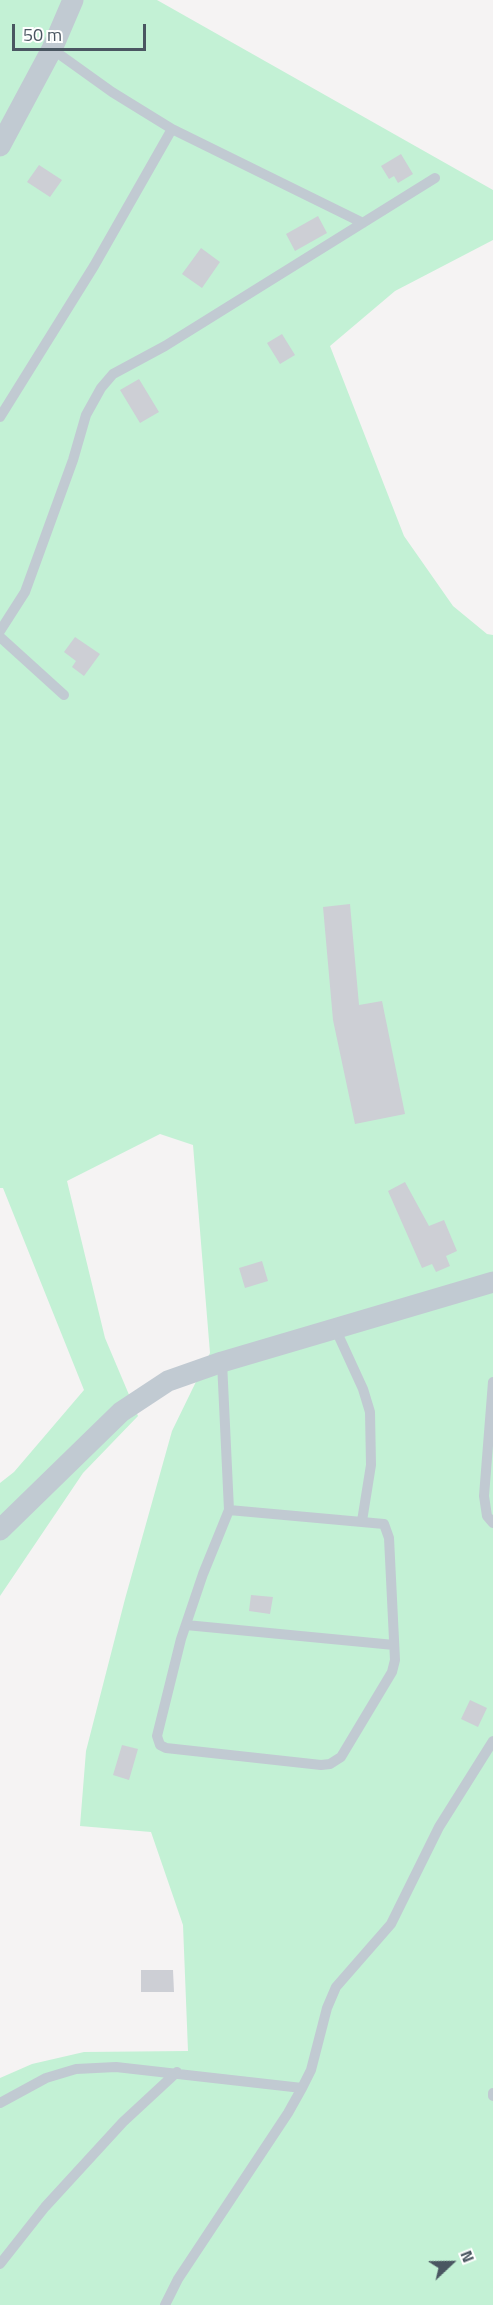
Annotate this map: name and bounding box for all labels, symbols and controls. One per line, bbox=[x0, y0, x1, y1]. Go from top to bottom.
scale bar bbox=[15, 12, 148, 50]
text: 50 m bbox=[23, 21, 62, 48]
north arrow bbox=[421, 2233, 481, 2293]
text: N bbox=[454, 2247, 481, 2266]

